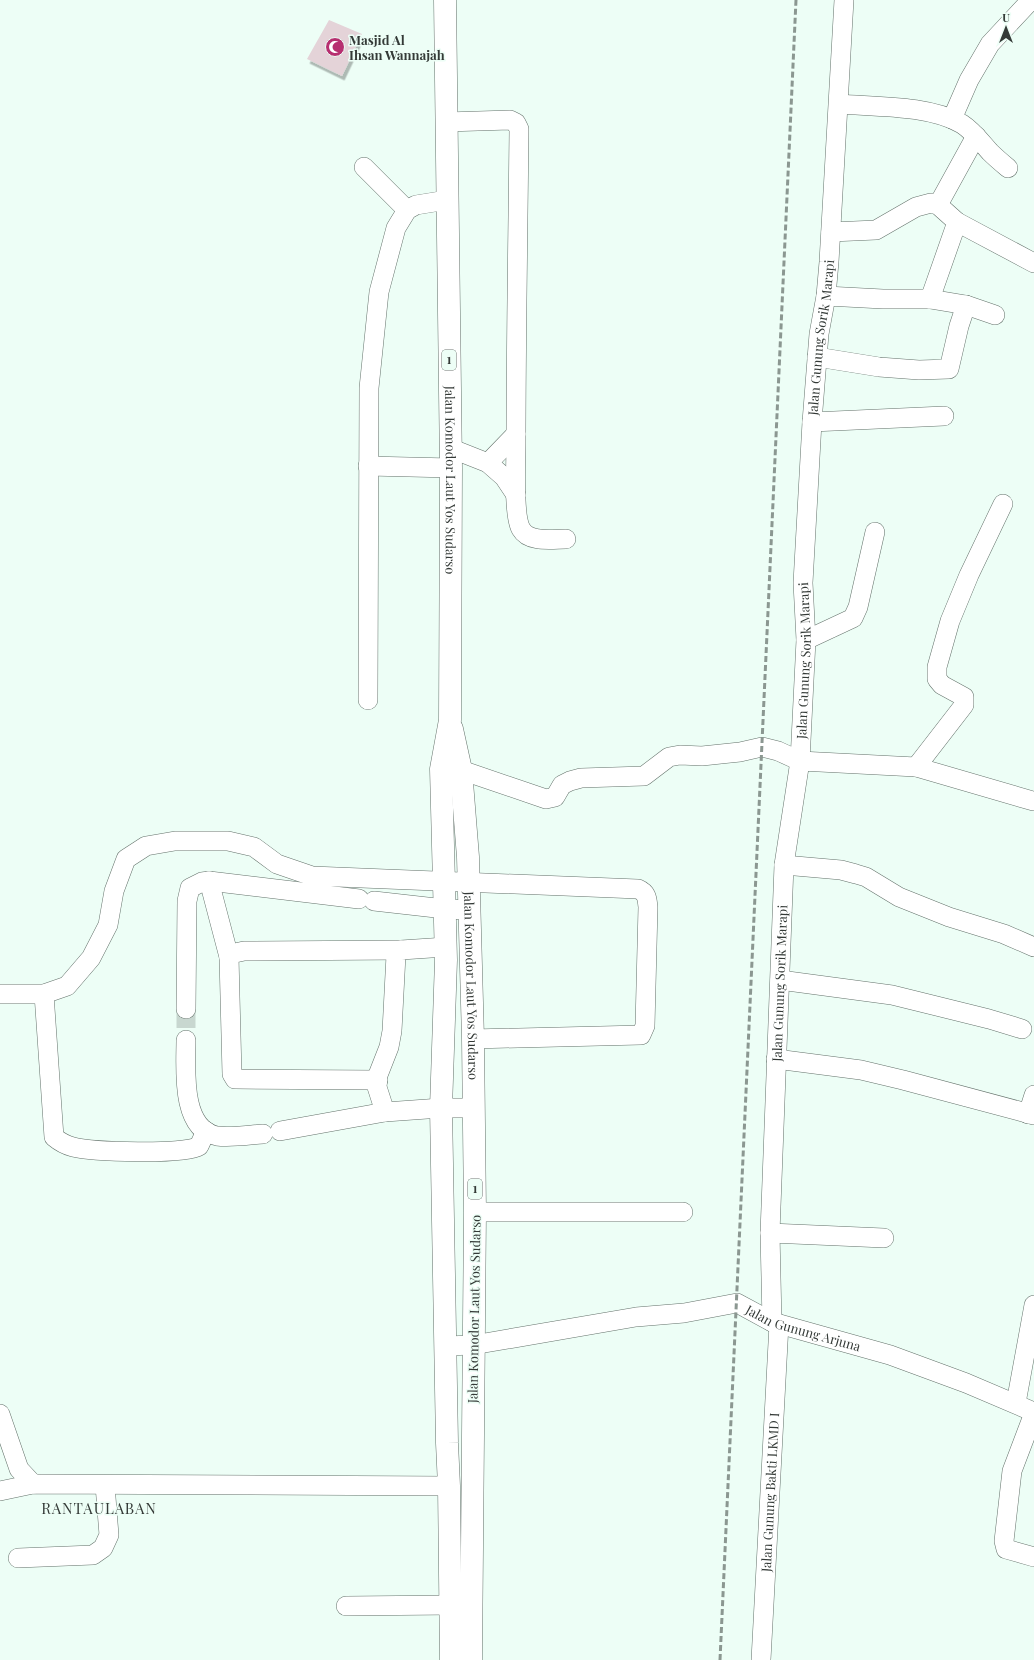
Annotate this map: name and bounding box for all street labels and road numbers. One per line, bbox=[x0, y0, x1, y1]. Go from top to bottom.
street label: Jalan Gunung Sorik Marapi bbox=[803, 259, 837, 417]
road number: 1 bbox=[442, 350, 456, 370]
street label: Jalan Komodor Laut Yos Sudarso bbox=[442, 385, 460, 574]
street label: Jalan Gunung Sorik Marapi bbox=[792, 582, 814, 740]
street label: Jalan Komodor Laut Yos Sudarso bbox=[461, 890, 482, 1080]
street label: Jalan Gunung Sorik Marapi bbox=[767, 904, 790, 1063]
road number: 1 bbox=[468, 1179, 482, 1199]
street label: Jalan Komodor Laut Yos Sudarso bbox=[463, 1215, 484, 1404]
street label: Jalan Gunung Arjuna bbox=[742, 1300, 863, 1355]
street label: Jalan Gunung Bakti LKMD I bbox=[757, 1412, 782, 1573]

